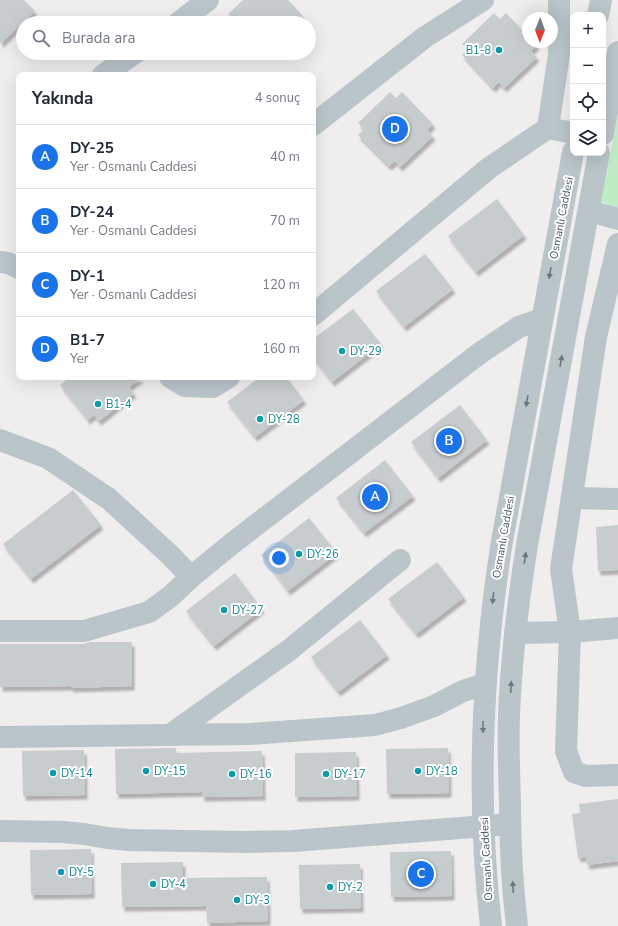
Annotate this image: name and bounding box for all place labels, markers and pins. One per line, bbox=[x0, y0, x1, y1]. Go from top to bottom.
place label: B1-8 bbox=[466, 43, 491, 58]
marker: B1-8 bbox=[494, 45, 504, 55]
pin: D bbox=[382, 114, 408, 144]
place label: DY-29 bbox=[350, 344, 382, 359]
marker: DY-29 bbox=[337, 346, 347, 356]
place label: B1-4 bbox=[106, 397, 132, 412]
marker: B1-4 bbox=[93, 399, 103, 409]
place label: DY-28 bbox=[268, 412, 300, 427]
marker: DY-28 bbox=[255, 414, 265, 424]
pin: B bbox=[436, 426, 462, 456]
pin: A bbox=[362, 482, 388, 512]
place label: DY-26 bbox=[307, 547, 339, 562]
marker: DY-26 bbox=[294, 549, 304, 559]
place label: DY-27 bbox=[232, 603, 264, 618]
marker: DY-27 bbox=[219, 605, 229, 615]
place label: DY-15 bbox=[154, 764, 186, 779]
place label: DY-18 bbox=[426, 764, 458, 779]
place label: DY-14 bbox=[61, 766, 93, 781]
marker: DY-15 bbox=[141, 766, 151, 776]
marker: DY-18 bbox=[413, 766, 423, 776]
place label: DY-16 bbox=[240, 767, 272, 782]
place label: DY-17 bbox=[334, 767, 366, 782]
marker: DY-14 bbox=[48, 768, 58, 778]
marker: DY-16 bbox=[227, 769, 237, 779]
marker: DY-17 bbox=[321, 769, 331, 779]
pin: C bbox=[408, 859, 434, 889]
place label: DY-5 bbox=[69, 865, 94, 880]
marker: DY-5 bbox=[56, 867, 66, 877]
place label: DY-4 bbox=[161, 877, 186, 892]
marker: DY-4 bbox=[148, 879, 158, 889]
place label: DY-2 bbox=[338, 880, 363, 895]
marker: DY-2 bbox=[325, 882, 335, 892]
place label: DY-3 bbox=[245, 893, 270, 908]
marker: DY-3 bbox=[232, 895, 242, 905]

